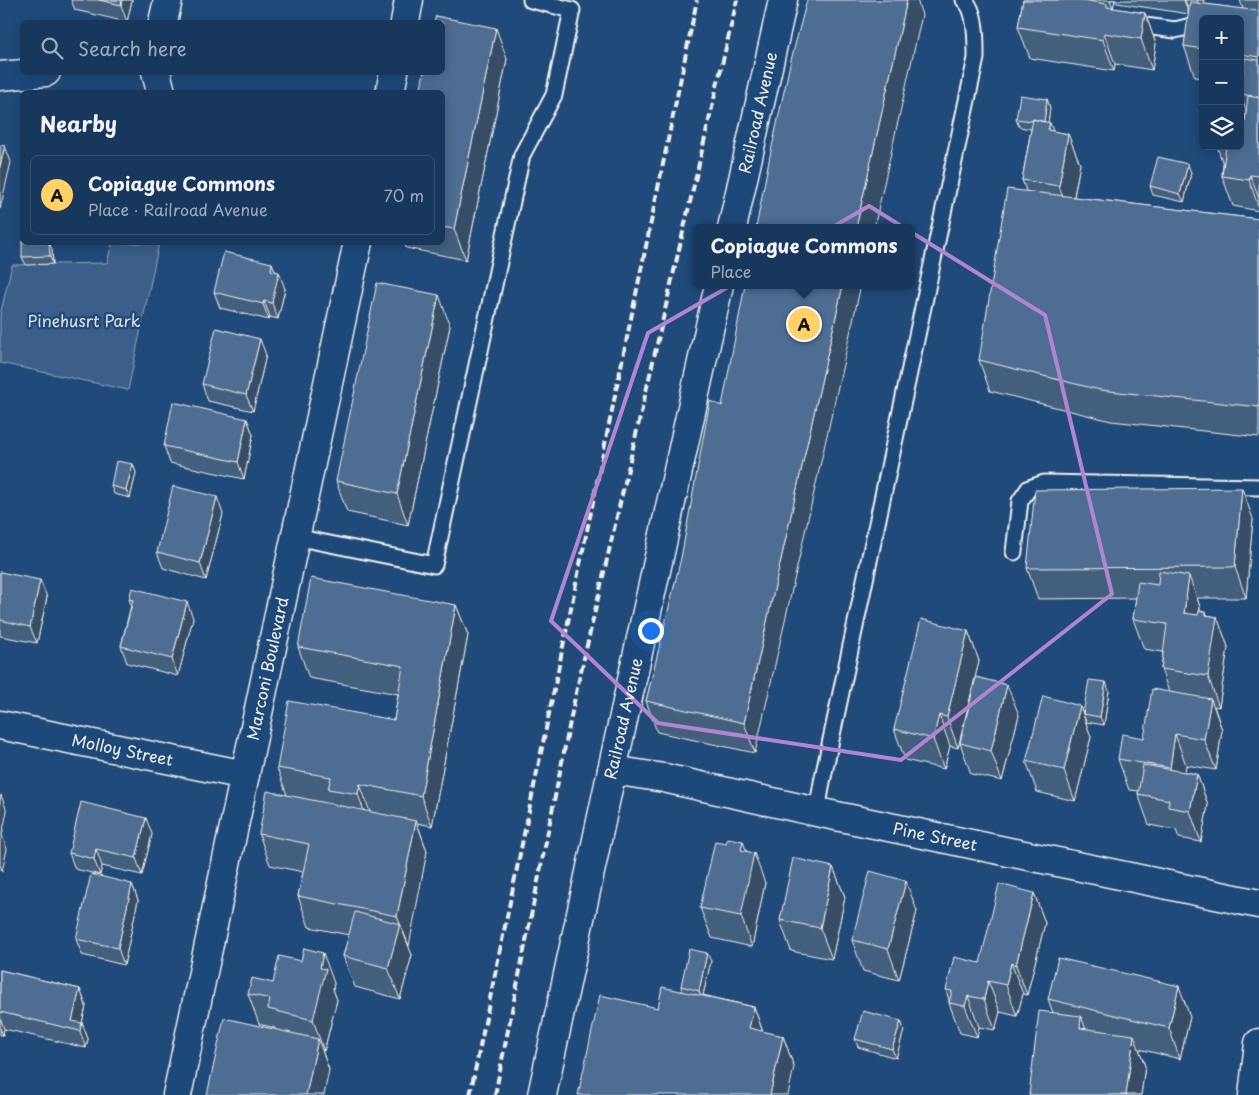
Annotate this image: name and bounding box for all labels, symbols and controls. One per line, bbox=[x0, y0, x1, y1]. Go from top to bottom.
map controls bbox=[1199, 15, 1244, 150]
button: + bbox=[1199, 15, 1244, 60]
search box bbox=[20, 20, 445, 75]
icon: search bbox=[38, 34, 66, 62]
text: Search here bbox=[78, 34, 187, 62]
street label: Railroad Avenue bbox=[732, 49, 782, 176]
button: − bbox=[1199, 60, 1244, 105]
button: layers bbox=[1199, 105, 1244, 150]
text: Nearby bbox=[40, 107, 117, 139]
text: Copiague Commons bbox=[88, 169, 275, 197]
text: A bbox=[51, 183, 63, 207]
text: 70 m bbox=[384, 183, 424, 207]
text: Place · Railroad Avenue bbox=[88, 197, 268, 221]
popup bbox=[693, 224, 915, 289]
text: Copiague Commons bbox=[710, 231, 898, 259]
text: Place bbox=[710, 259, 751, 283]
pin: A bbox=[788, 305, 820, 343]
park label: Pinehusrt Park bbox=[28, 308, 141, 332]
street label: Marconi Boulevard bbox=[240, 594, 293, 742]
your location bbox=[638, 618, 664, 644]
street label: Railroad Avenue bbox=[597, 655, 647, 782]
street label: Molloy Street bbox=[70, 727, 176, 771]
street label: Pine Street bbox=[891, 815, 980, 856]

